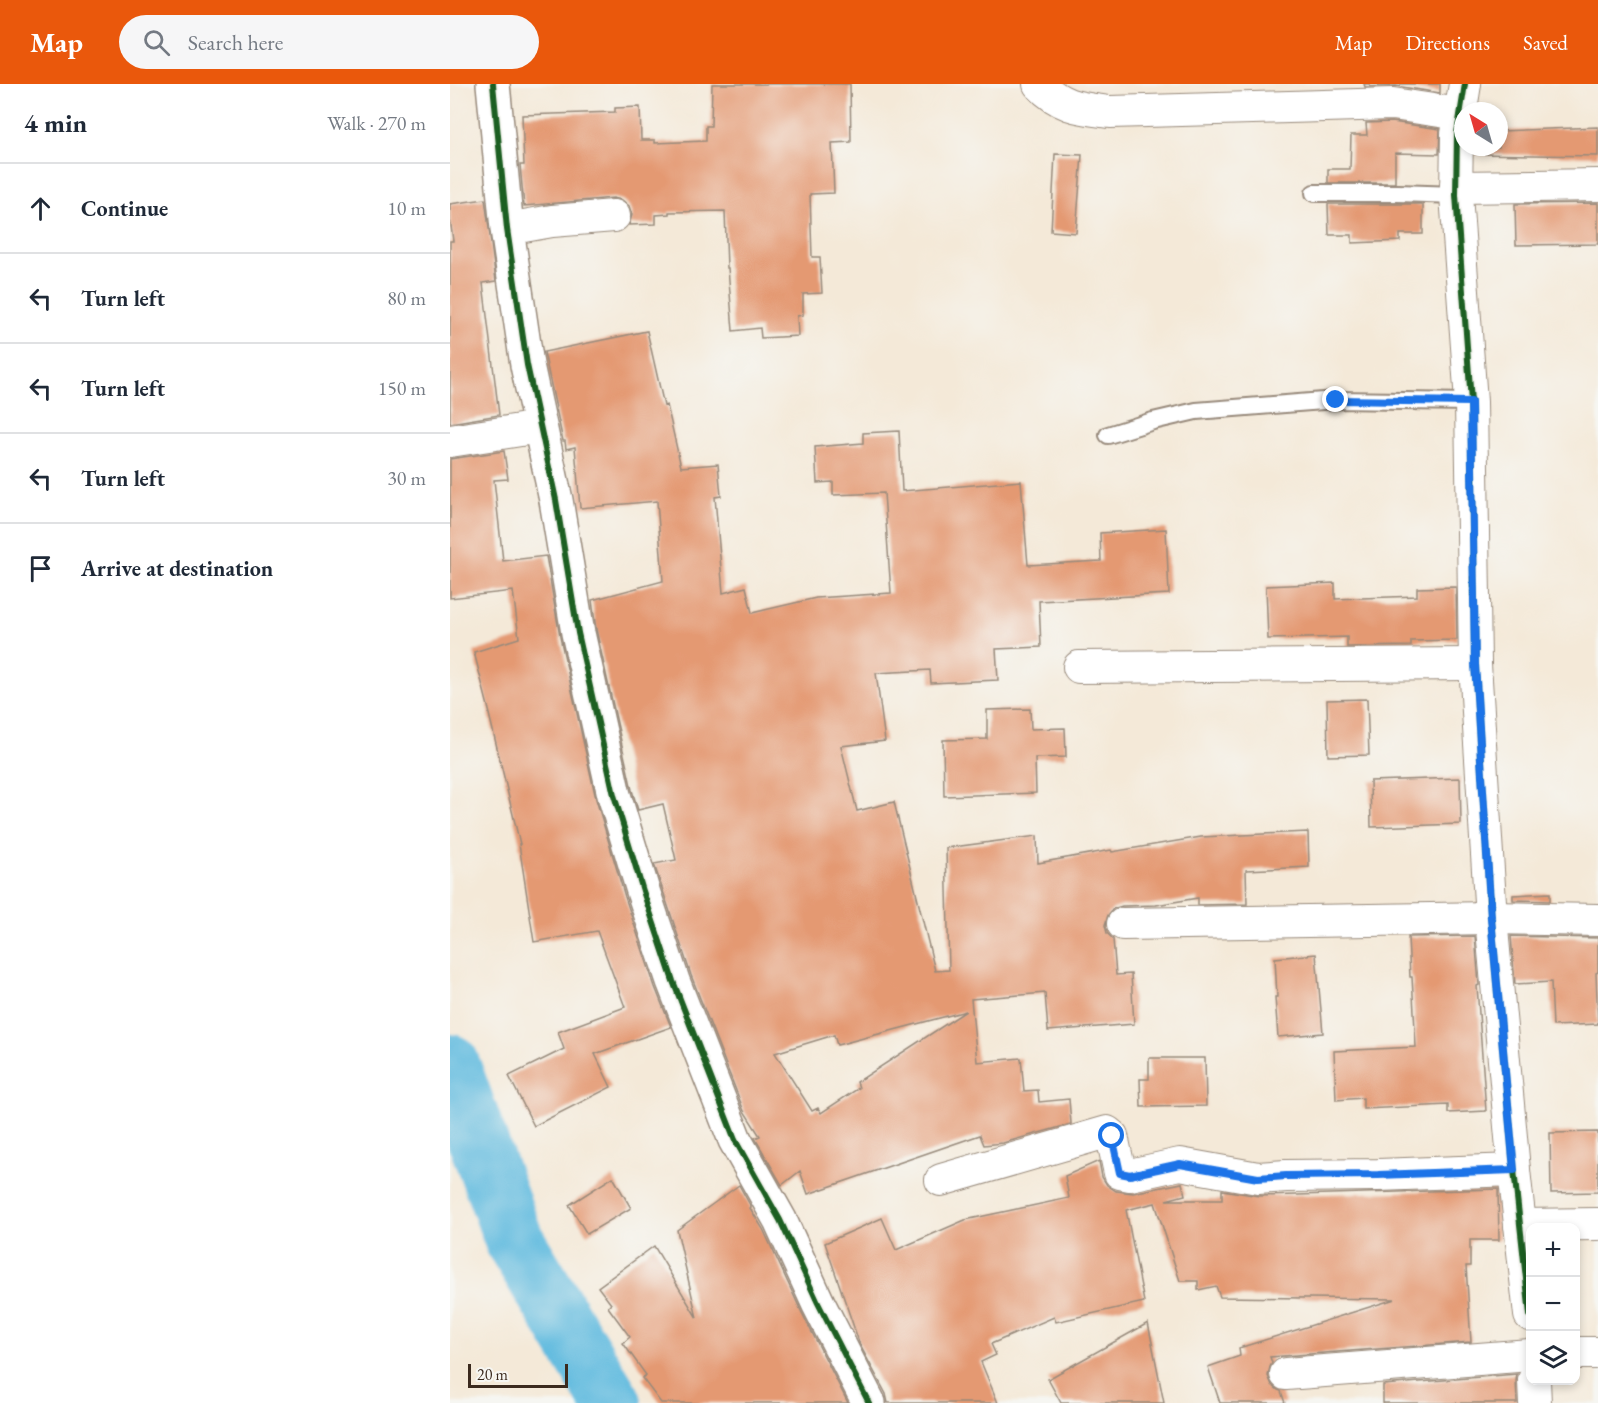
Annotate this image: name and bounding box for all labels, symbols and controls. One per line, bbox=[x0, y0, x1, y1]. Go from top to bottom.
search box bbox=[119, 15, 539, 69]
text: Map bbox=[30, 24, 83, 60]
icon: search bbox=[140, 26, 173, 59]
text: Search here bbox=[188, 28, 283, 57]
text: Map bbox=[1335, 29, 1372, 56]
text: Directions bbox=[1405, 29, 1490, 56]
text: Saved bbox=[1523, 29, 1568, 56]
north arrow bbox=[1454, 102, 1508, 156]
text: 4 min bbox=[24, 106, 87, 140]
text: Walk · 270 m bbox=[327, 110, 426, 136]
icon: ahead bbox=[24, 192, 57, 225]
text: Continue bbox=[81, 194, 168, 223]
text: 10 m bbox=[387, 195, 426, 221]
icon: left bbox=[24, 282, 57, 315]
text: Turn left bbox=[81, 284, 165, 313]
text: 80 m bbox=[387, 285, 426, 311]
icon: left bbox=[24, 372, 57, 405]
text: Turn left bbox=[81, 374, 165, 403]
text: 150 m bbox=[378, 375, 426, 401]
route end bbox=[1322, 386, 1348, 412]
icon: left bbox=[24, 462, 57, 495]
text: Turn left bbox=[81, 464, 165, 493]
text: 30 m bbox=[387, 465, 426, 491]
icon: arrive bbox=[24, 552, 57, 585]
text: Arrive at destination bbox=[81, 554, 273, 583]
route start bbox=[1098, 1122, 1124, 1148]
map controls bbox=[1526, 1223, 1580, 1385]
button: + bbox=[1526, 1223, 1580, 1277]
button: − bbox=[1526, 1277, 1580, 1331]
button: layers bbox=[1526, 1331, 1580, 1385]
scale bar bbox=[468, 1361, 568, 1388]
text: 20 m bbox=[477, 1364, 508, 1385]

